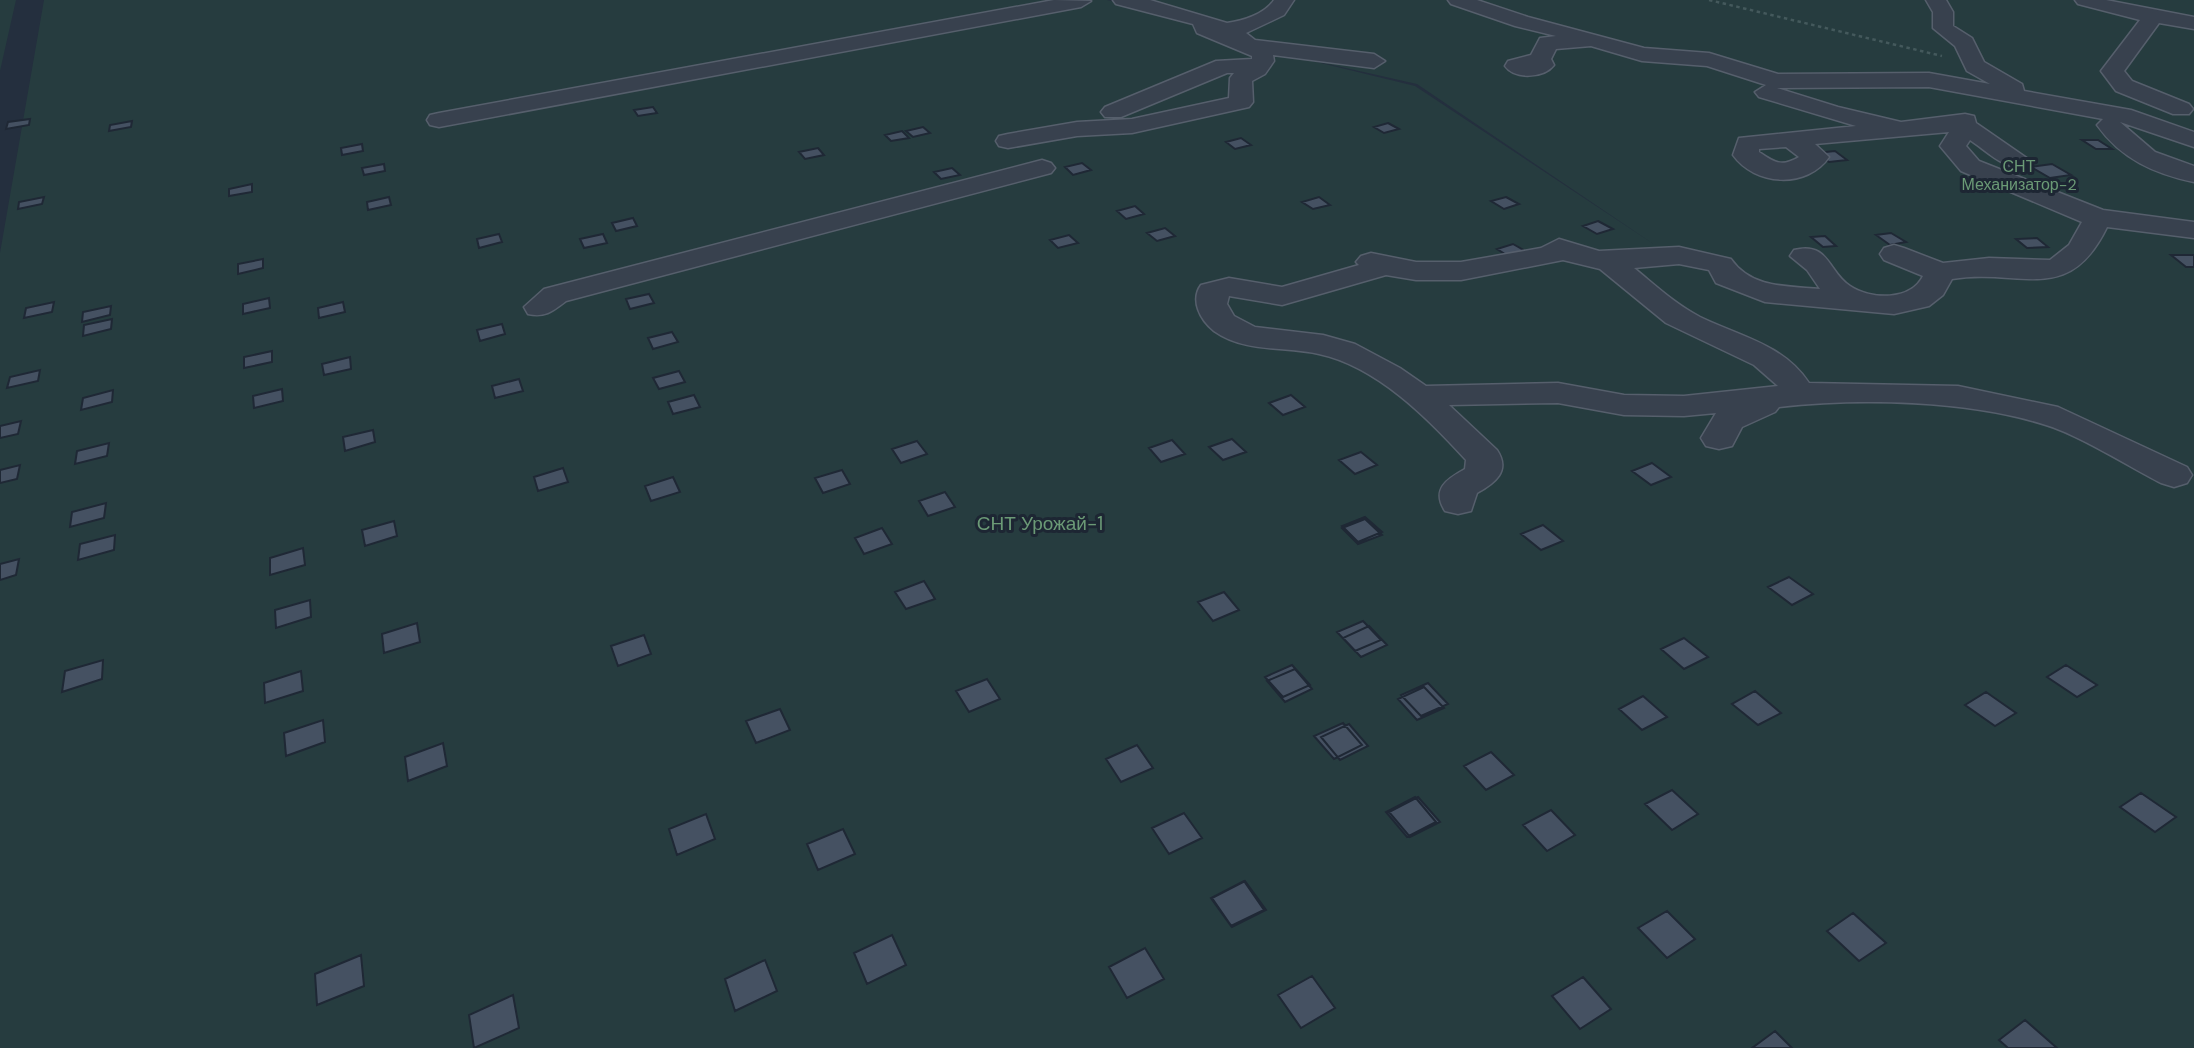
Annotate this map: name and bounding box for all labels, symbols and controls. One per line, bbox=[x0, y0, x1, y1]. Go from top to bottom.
park label: СНТ Механизатор-2 bbox=[1961, 156, 2077, 195]
park label: СНТ Урожай-1 bbox=[977, 511, 1103, 536]

